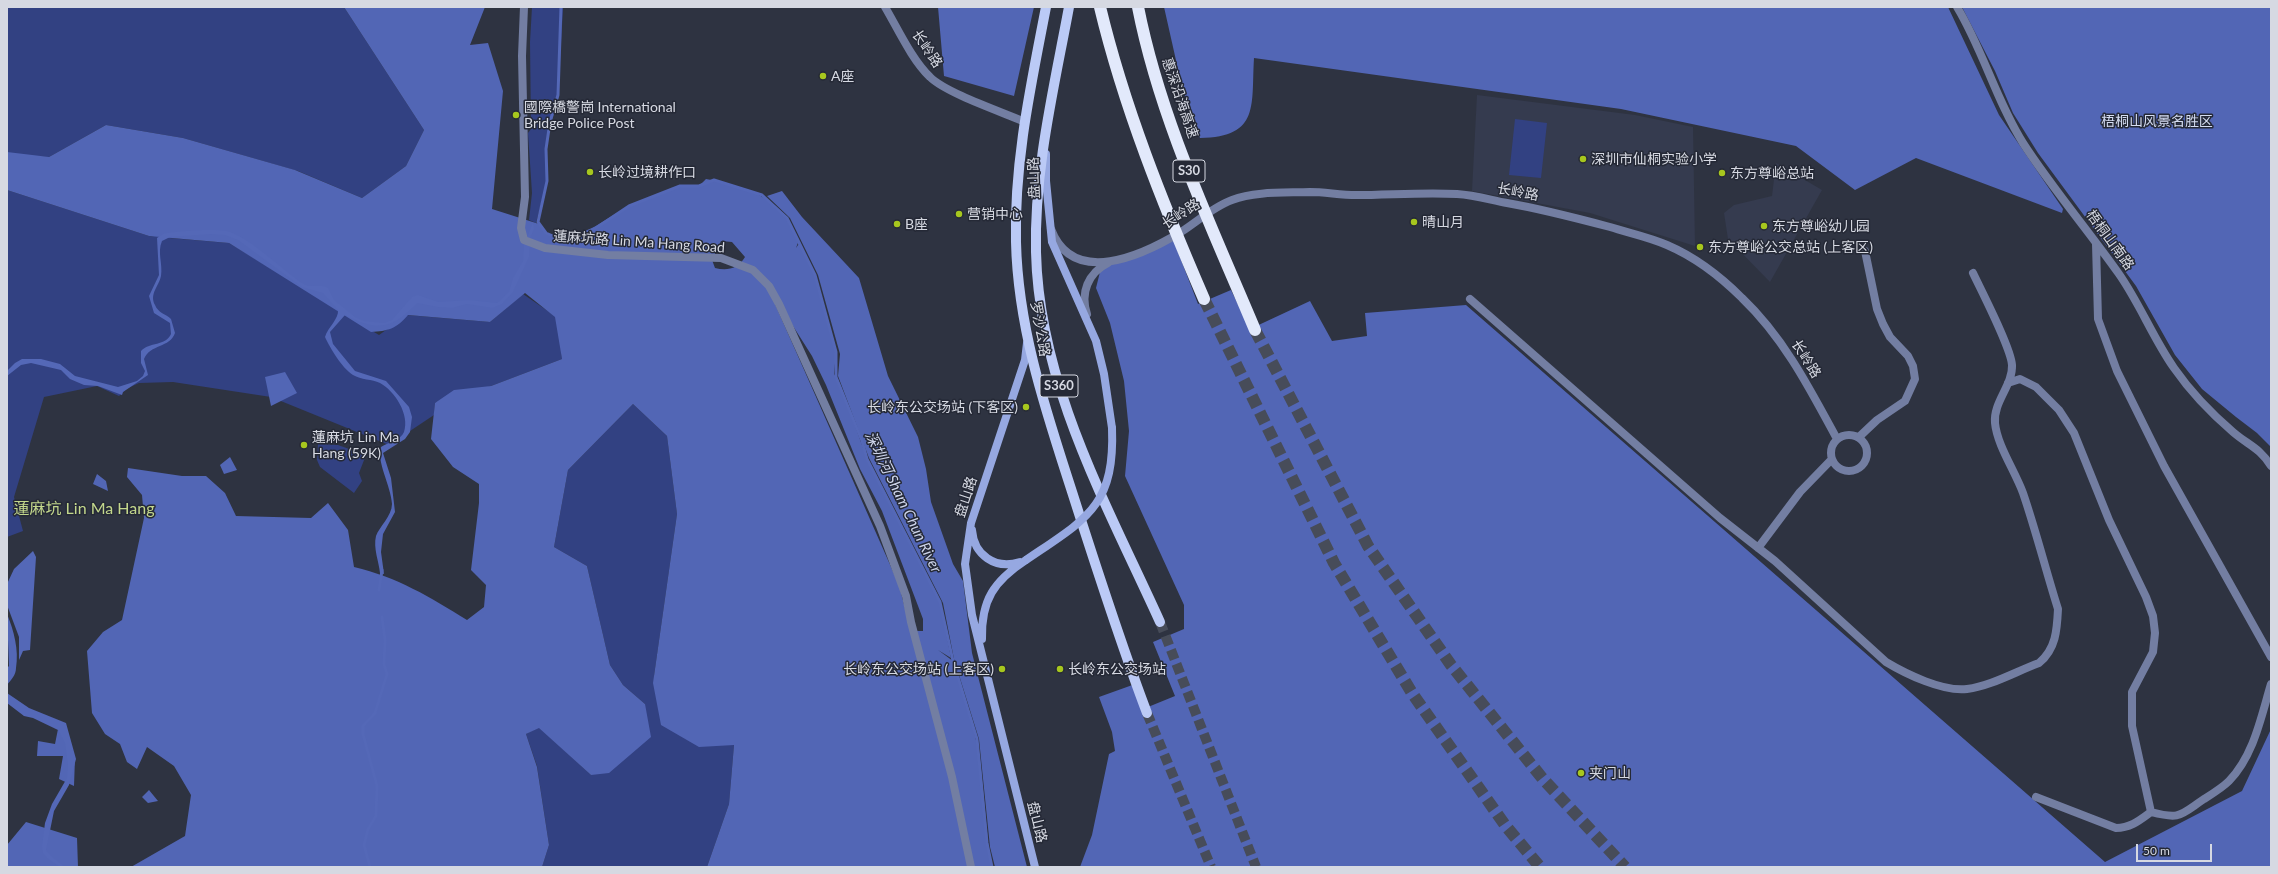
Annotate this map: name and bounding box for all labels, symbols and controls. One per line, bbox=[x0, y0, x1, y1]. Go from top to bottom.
street label: 长岭路 bbox=[908, 27, 946, 71]
street label: 惠深沿海高速 bbox=[1158, 56, 1202, 140]
place label: A座 bbox=[831, 68, 854, 84]
marker: A座 bbox=[818, 71, 828, 81]
place label: 國際橋警崗 International Bridge Police Post bbox=[524, 99, 676, 132]
marker: 國際橋警崗 International Bridge Police Post bbox=[511, 110, 521, 120]
park label: 梧桐山风景名胜区 bbox=[2101, 113, 2213, 129]
place label: 深圳市仙桐实验小学 bbox=[1591, 151, 1717, 167]
marker: 深圳市仙桐实验小学 bbox=[1578, 154, 1588, 164]
street label: 盘山路 bbox=[1025, 157, 1043, 199]
road number: S30 bbox=[1173, 160, 1205, 182]
place label: 长岭过境耕作口 bbox=[598, 164, 696, 180]
place label: 东方尊峪总站 bbox=[1730, 165, 1814, 181]
marker: 长岭过境耕作口 bbox=[585, 167, 595, 177]
marker: 东方尊峪总站 bbox=[1717, 168, 1727, 178]
street label: 长岭路 bbox=[1496, 180, 1540, 204]
street label: 长岭路 bbox=[1159, 196, 1203, 232]
place label: 营销中心 bbox=[967, 206, 1023, 222]
street label: 梧桐山南路 bbox=[2083, 207, 2137, 273]
marker: 营销中心 bbox=[954, 209, 964, 219]
place label: 晴山月 bbox=[1422, 214, 1464, 230]
place label: B座 bbox=[905, 216, 928, 232]
marker: 晴山月 bbox=[1409, 217, 1419, 227]
place label: 东方尊峪幼儿园 bbox=[1772, 218, 1870, 234]
marker: B座 bbox=[892, 219, 902, 229]
marker: 东方尊峪幼儿园 bbox=[1759, 221, 1769, 231]
street label: 蓮麻坑路 Lin Ma Hang Road bbox=[553, 228, 725, 256]
place label: 东方尊峪公交总站 (上客区) bbox=[1708, 239, 1873, 255]
marker: 东方尊峪公交总站 (上客区) bbox=[1695, 242, 1705, 252]
street label: 罗沙公路 bbox=[1027, 300, 1053, 358]
street label: 长岭路 bbox=[1788, 337, 1824, 381]
road number: S360 bbox=[1040, 375, 1078, 397]
place label: 长岭东公交场站 (下客区) bbox=[867, 399, 1018, 415]
marker: 长岭东公交场站 (下客区) bbox=[1021, 402, 1031, 412]
water label: 深圳河 Sham Chun River bbox=[861, 428, 945, 576]
place label: 蓮麻坑 Lin Ma Hang (59K) bbox=[312, 429, 399, 462]
marker: 蓮麻坑 Lin Ma Hang (59K) bbox=[299, 440, 309, 450]
street label: 盘山路 bbox=[952, 474, 980, 520]
district label: 蓮麻坑 Lin Ma Hang bbox=[13, 499, 155, 519]
place label: 长岭东公交场站 (上客区) bbox=[843, 661, 994, 677]
place label: 长岭东公交场站 bbox=[1068, 661, 1166, 677]
marker: 长岭东公交场站 (上客区) bbox=[997, 664, 1007, 674]
marker: 长岭东公交场站 bbox=[1055, 664, 1065, 674]
place label: 夹门山 bbox=[1589, 765, 1631, 781]
marker: 夹门山 bbox=[1576, 768, 1586, 778]
street label: 盘山路 bbox=[1024, 800, 1050, 844]
scale bar bbox=[2138, 836, 2214, 862]
text: 50 m bbox=[2143, 843, 2170, 858]

